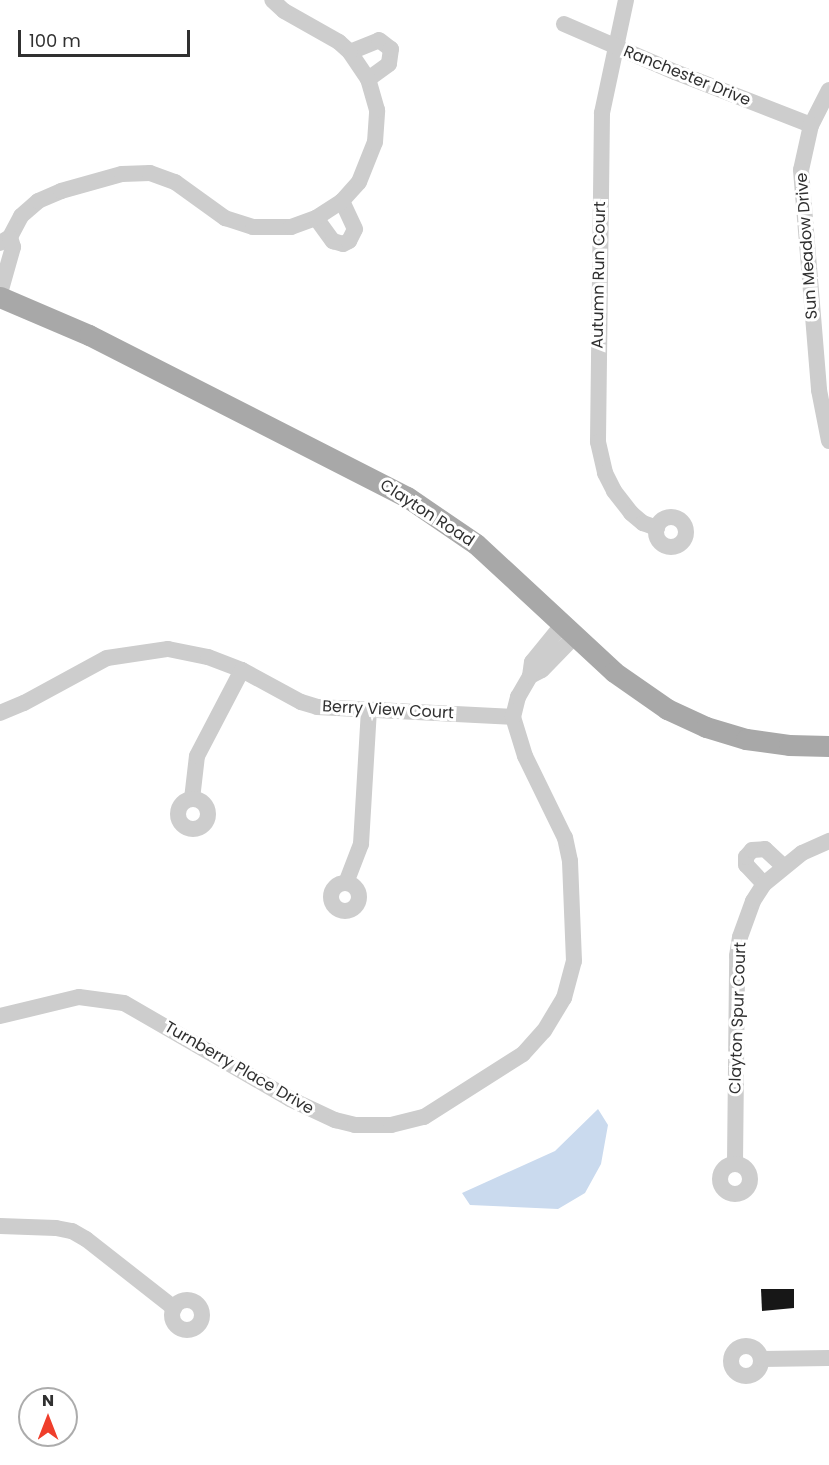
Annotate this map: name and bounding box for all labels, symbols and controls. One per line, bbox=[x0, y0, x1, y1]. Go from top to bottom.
scale bar bbox=[21, 18, 194, 56]
text: 100 m bbox=[29, 28, 81, 53]
street label: Ranchester Drive bbox=[621, 42, 753, 110]
street label: Sun Meadow Drive bbox=[792, 172, 822, 320]
street label: Autumn Run Court bbox=[588, 201, 610, 349]
street label: Clayton Road bbox=[376, 475, 478, 551]
street label: Berry View Court bbox=[322, 697, 454, 723]
street label: Clayton Spur Court bbox=[726, 942, 750, 1094]
street label: Turnberry Place Drive bbox=[161, 1017, 317, 1119]
north arrow bbox=[18, 1387, 78, 1447]
text: N bbox=[42, 1389, 54, 1412]

